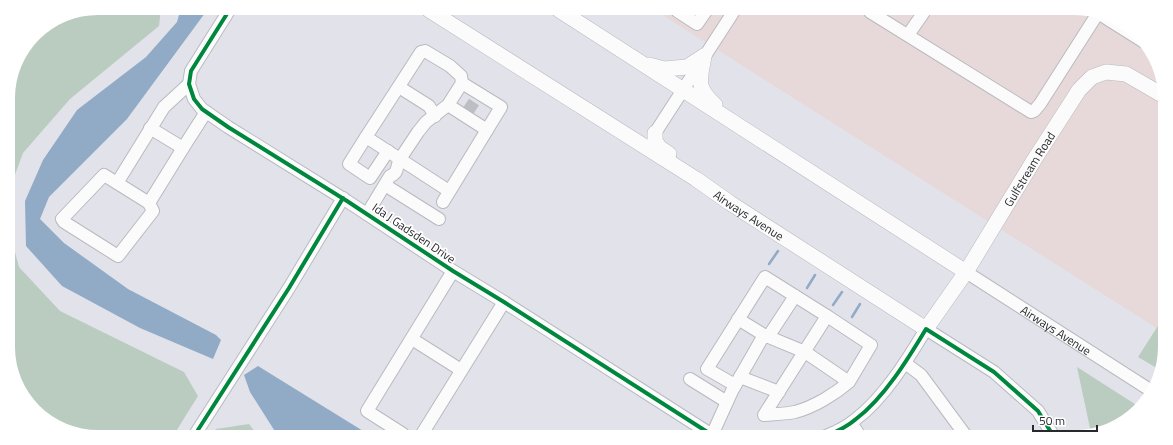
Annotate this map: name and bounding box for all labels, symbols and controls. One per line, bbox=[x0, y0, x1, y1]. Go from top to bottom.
street label: Gulfstream Road bbox=[998, 128, 1059, 210]
street label: Airways Avenue bbox=[710, 185, 788, 245]
street label: Ida J Gadsden Drive bbox=[368, 198, 460, 268]
street label: Airways Avenue bbox=[1017, 300, 1095, 359]
scale bar bbox=[1033, 407, 1097, 433]
text: 50 m bbox=[1039, 411, 1065, 430]

